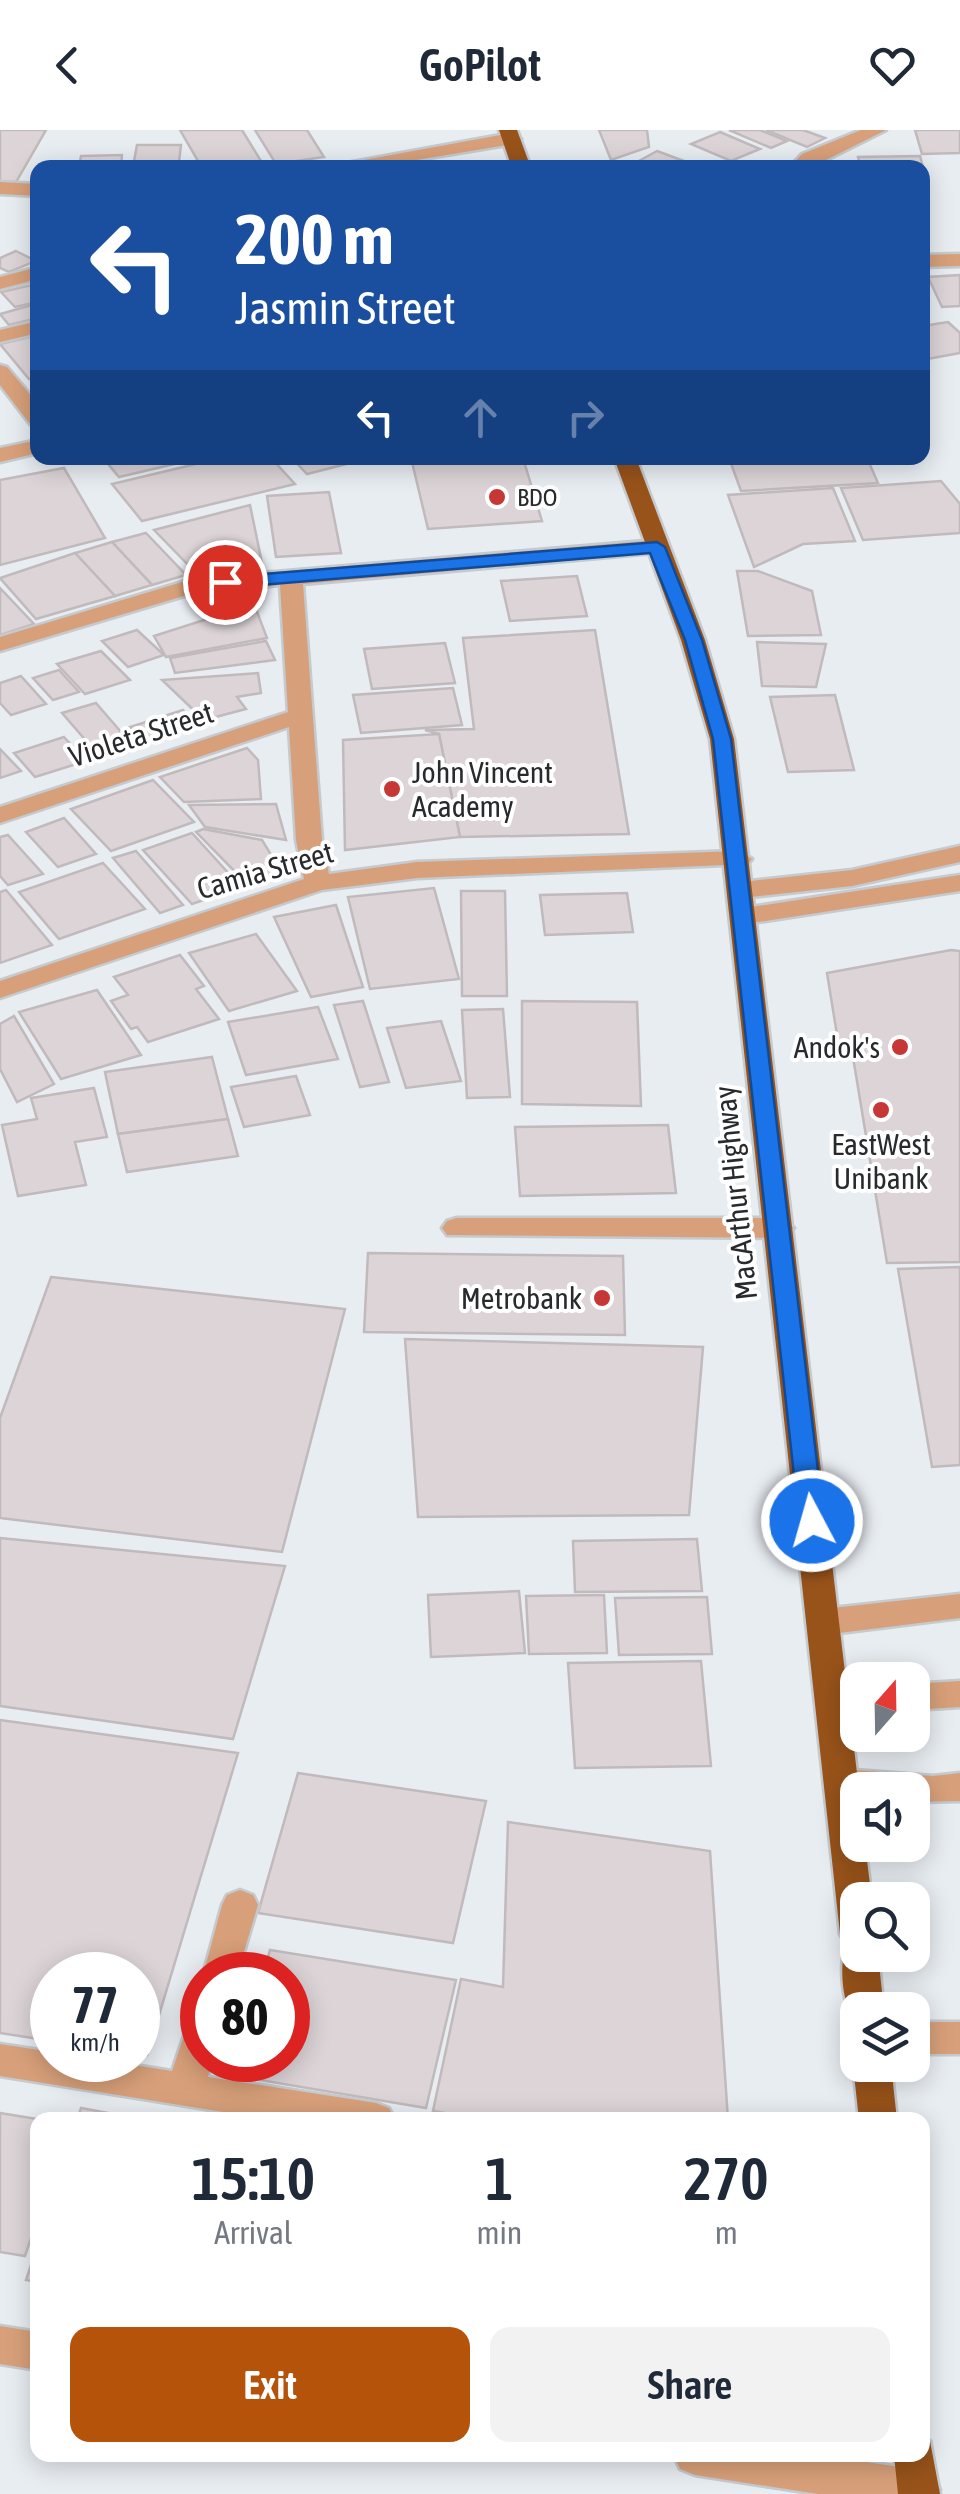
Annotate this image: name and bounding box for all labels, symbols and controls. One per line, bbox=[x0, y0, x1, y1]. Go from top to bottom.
icon: back bbox=[40, 38, 95, 93]
icon: heart bbox=[865, 38, 920, 93]
text: GoPilot bbox=[419, 39, 541, 91]
text: 200 m bbox=[235, 199, 394, 279]
icon: left bbox=[70, 200, 200, 330]
text: Jasmin Street bbox=[235, 282, 456, 334]
icon: left bbox=[348, 390, 403, 445]
icon: ahead bbox=[453, 390, 508, 445]
icon: right bbox=[558, 390, 613, 445]
place label: BDO bbox=[517, 483, 557, 511]
marker: BDO bbox=[486, 486, 508, 508]
pin bbox=[183, 540, 268, 625]
icon: arrive bbox=[198, 555, 253, 610]
street label: Violeta Street bbox=[65, 695, 217, 773]
place label: John Vincent Academy bbox=[412, 755, 553, 823]
marker: John Vincent Academy bbox=[381, 778, 403, 800]
street label: Camia Street bbox=[193, 834, 337, 906]
place label: Andok's bbox=[794, 1030, 880, 1064]
marker: Andok's bbox=[889, 1036, 911, 1058]
street label: MacArthur Highway bbox=[707, 1084, 763, 1302]
marker: EastWest Unibank bbox=[870, 1099, 892, 1121]
place label: EastWest Unibank bbox=[831, 1127, 931, 1195]
place label: Metrobank bbox=[461, 1281, 582, 1315]
marker: Metrobank bbox=[591, 1287, 613, 1309]
position arrow bbox=[760, 1469, 864, 1573]
north arrow bbox=[840, 1662, 930, 1752]
map controls bbox=[840, 1662, 930, 2082]
button: sound bbox=[840, 1772, 930, 1862]
button: search bbox=[840, 1882, 930, 1972]
speed limit sign: 80 bbox=[180, 1952, 310, 2082]
text: 77 bbox=[71, 1976, 118, 2034]
button: layers bbox=[840, 1992, 930, 2082]
text: km/h bbox=[70, 2028, 120, 2056]
text: 15:10 bbox=[191, 2144, 315, 2213]
text: 1 bbox=[485, 2144, 514, 2213]
text: 270 bbox=[684, 2144, 768, 2213]
text: Arrival bbox=[214, 2214, 292, 2251]
text: min bbox=[476, 2214, 522, 2251]
text: m bbox=[715, 2214, 738, 2251]
button: Exit bbox=[70, 2327, 470, 2442]
button: Share bbox=[490, 2327, 890, 2442]

